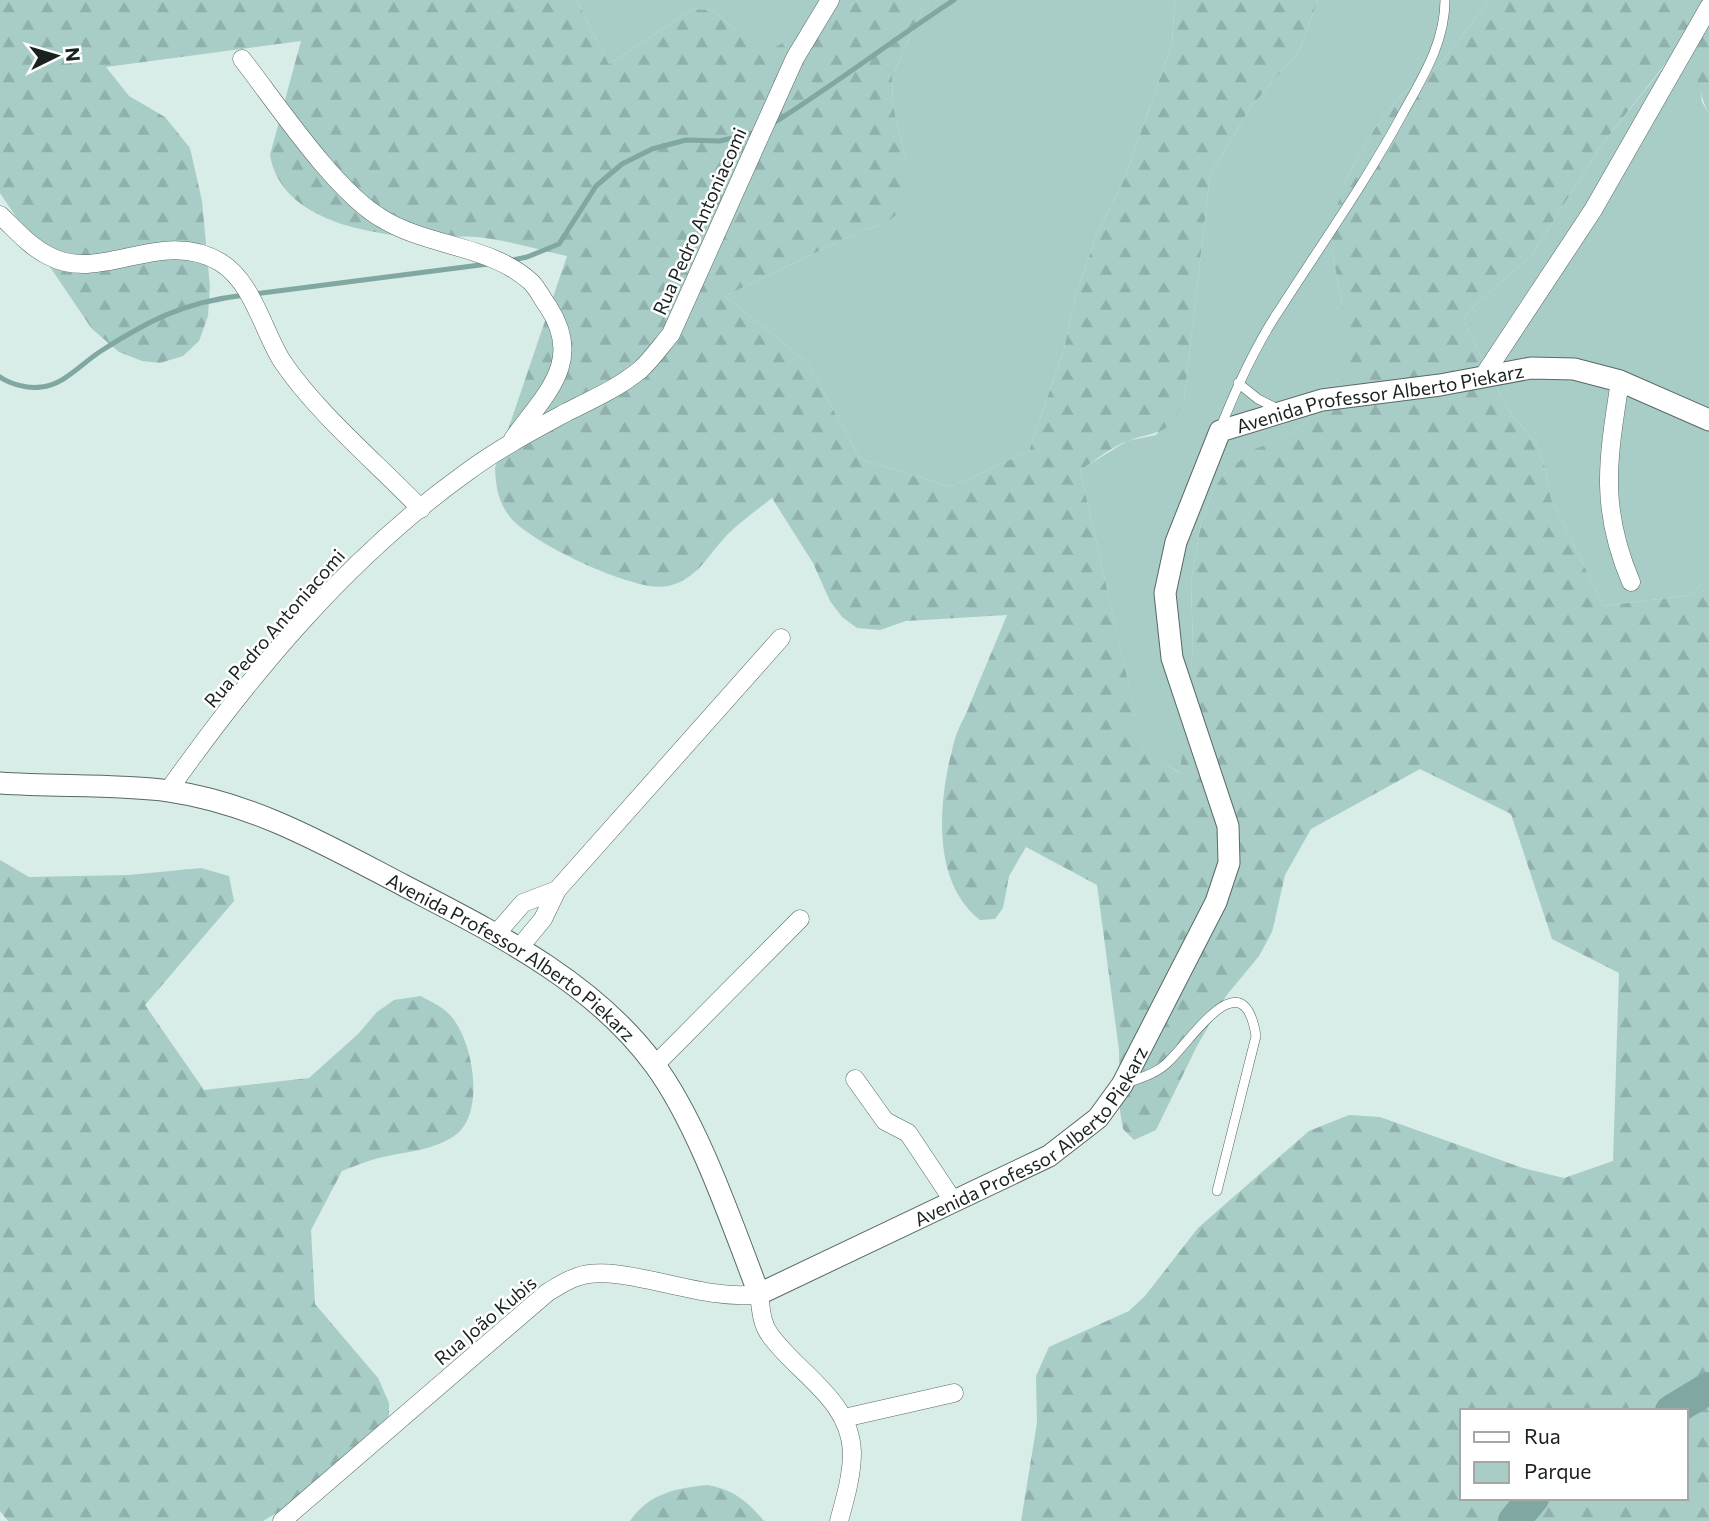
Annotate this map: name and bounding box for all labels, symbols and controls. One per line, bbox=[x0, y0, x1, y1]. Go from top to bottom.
north arrow bbox=[21, 21, 91, 91]
text: N bbox=[61, 46, 86, 63]
street label: Rua Pedro Antoniacomi bbox=[647, 124, 751, 318]
street label: Avenida Professor Alberto Piekarz bbox=[1233, 358, 1525, 437]
street label: Rua Pedro Antoniacomi bbox=[199, 544, 349, 712]
street label: Avenida Professor Alberto Piekarz bbox=[383, 867, 641, 1045]
street label: Avenida Professor Alberto Piekarz bbox=[910, 1042, 1152, 1230]
street label: Rua João Kubis bbox=[429, 1271, 541, 1369]
legend bbox=[1460, 1409, 1688, 1500]
text: Rua bbox=[1524, 1423, 1561, 1448]
text: Parque bbox=[1524, 1458, 1591, 1483]

